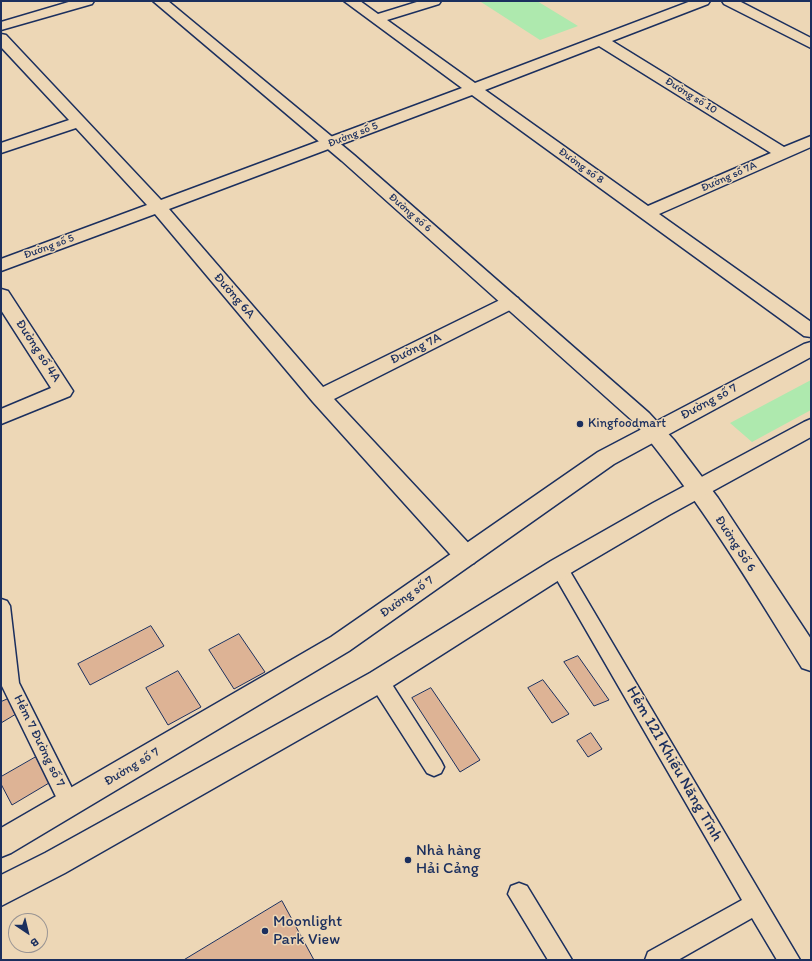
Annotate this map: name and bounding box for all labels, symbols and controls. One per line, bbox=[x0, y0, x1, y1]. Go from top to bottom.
street label: Đường số 10 bbox=[663, 75, 719, 117]
street label: Đường số 5 bbox=[326, 119, 380, 151]
street label: Đường số 8 bbox=[556, 145, 606, 187]
street label: Đường số 7A bbox=[699, 159, 759, 195]
street label: Đường số 6 bbox=[386, 191, 434, 235]
street label: Đường số 5 bbox=[22, 232, 76, 262]
street label: Đường 6A bbox=[210, 270, 258, 322]
street label: Đường số 4A bbox=[12, 317, 64, 385]
street label: Đường 7A bbox=[388, 330, 444, 368]
street label: Đường số 7 bbox=[678, 381, 740, 423]
place label: Kingfoodmart bbox=[588, 416, 666, 432]
marker: Kingfoodmart bbox=[575, 419, 585, 429]
street label: Đường Số 6 bbox=[711, 513, 759, 575]
street label: Đường số 7 bbox=[377, 573, 437, 621]
street label: Hẻm 121 Khiếu Năng Tĩnh bbox=[622, 683, 726, 845]
street label: Hẻm 7 Đường số 7 bbox=[10, 693, 68, 789]
street label: Đường số 7 bbox=[101, 744, 163, 790]
place label: Nhà hàng Hải Cảng bbox=[416, 841, 481, 879]
marker: Nhà hàng Hải Cảng bbox=[403, 855, 413, 865]
place label: Moonlight Park View bbox=[273, 912, 342, 950]
north arrow bbox=[8, 913, 48, 953]
marker: Moonlight Park View bbox=[260, 926, 270, 936]
text: B bbox=[28, 935, 41, 950]

